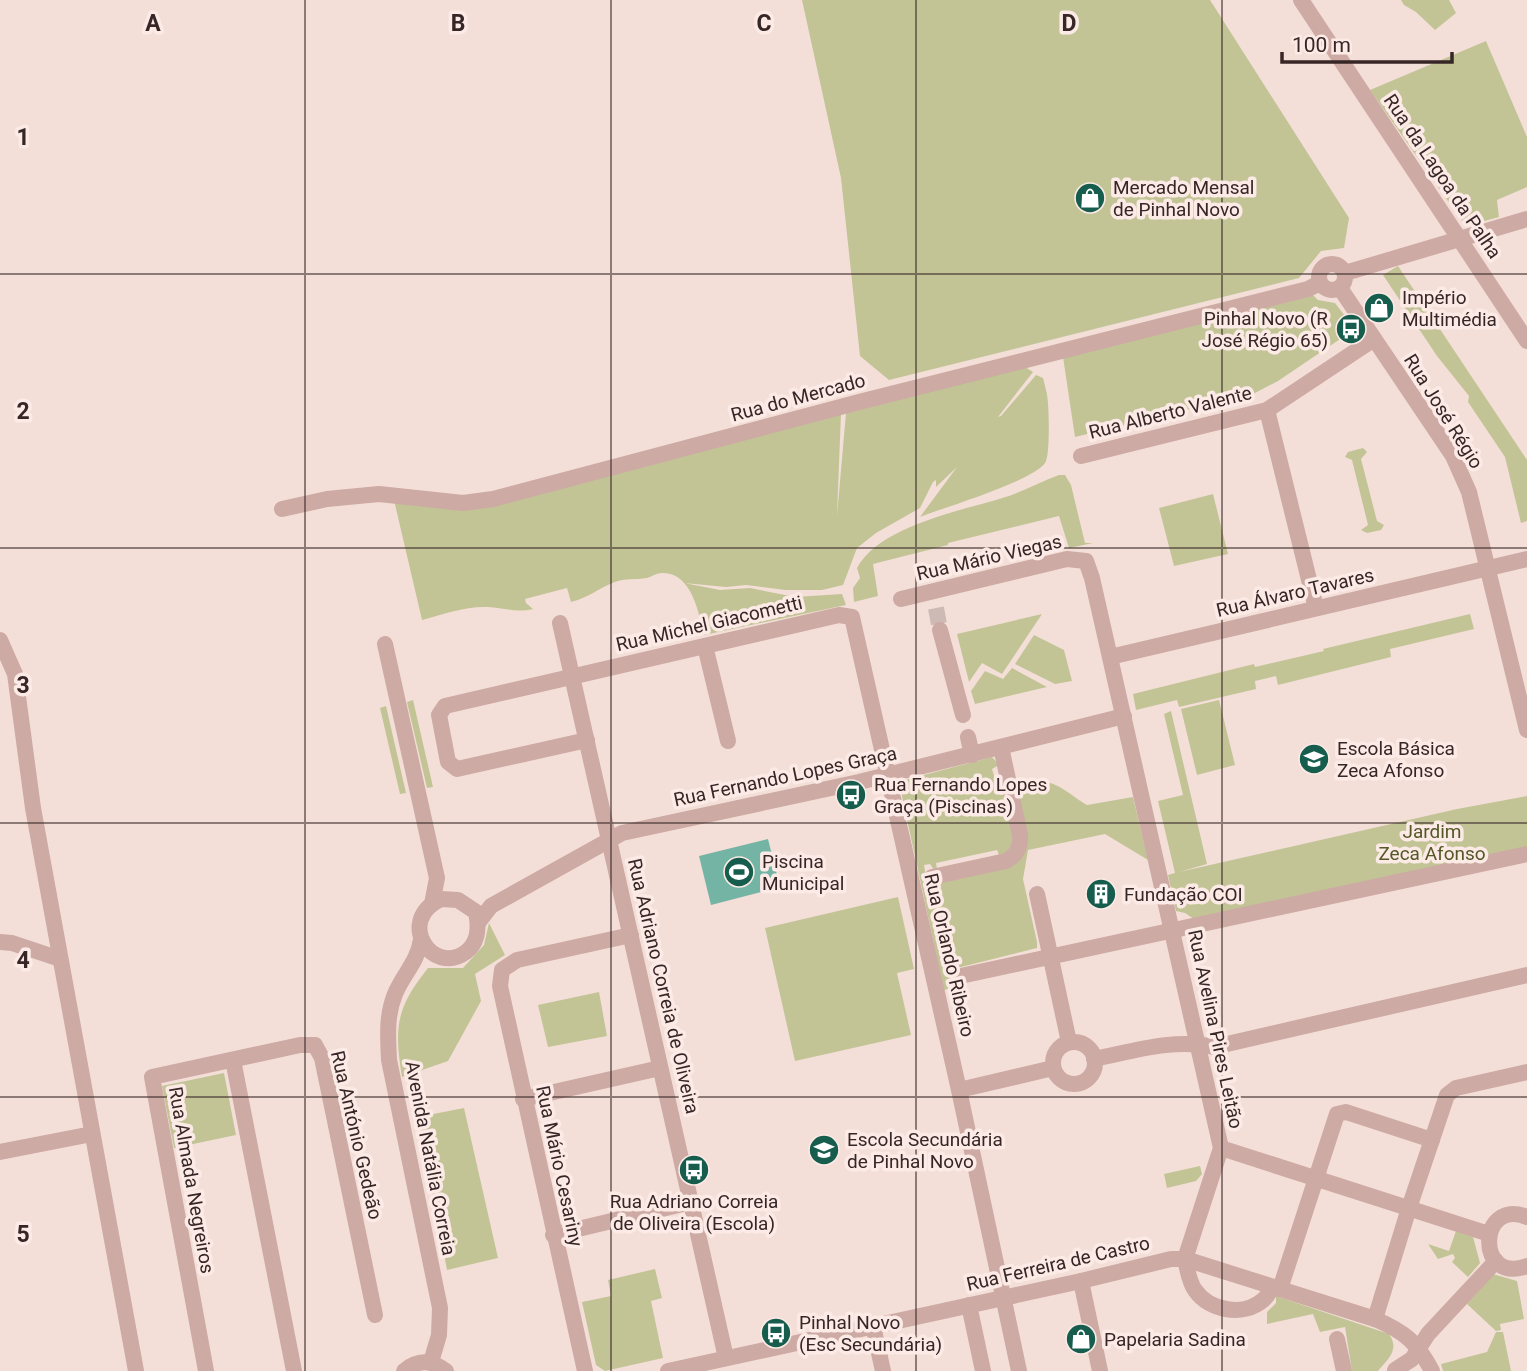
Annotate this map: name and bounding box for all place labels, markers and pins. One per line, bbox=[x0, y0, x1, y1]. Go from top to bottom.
place label: Mercado Mensal de Pinhal Novo bbox=[1113, 176, 1254, 221]
shop icon: Mercado Mensal de Pinhal Novo bbox=[1073, 181, 1107, 215]
place label: Império Multimédia bbox=[1402, 286, 1497, 331]
shop icon: Império Multimédia bbox=[1362, 291, 1396, 325]
place label: Pinhal Novo (R José Régio 65) bbox=[1201, 307, 1328, 352]
bus stop icon: Pinhal Novo (R José Régio 65) bbox=[1334, 312, 1368, 346]
place label: Escola Básica Zeca Afonso bbox=[1337, 737, 1455, 782]
school or university icon: Escola Básica Zeca Afonso bbox=[1297, 742, 1331, 776]
place label: Rua Fernando Lopes Graça (Piscinas) bbox=[874, 773, 1047, 818]
bus stop icon: Rua Fernando Lopes Graça (Piscinas) bbox=[834, 778, 868, 812]
place label: Piscina Municipal bbox=[762, 850, 844, 895]
sports icon: Piscina Municipal bbox=[722, 855, 756, 889]
building icon: Fundação COI bbox=[1084, 877, 1118, 911]
place label: Fundação COI bbox=[1124, 883, 1243, 906]
place label: Escola Secundária de Pinhal Novo bbox=[847, 1128, 1003, 1173]
school or university icon: Escola Secundária de Pinhal Novo bbox=[807, 1133, 841, 1167]
bus stop icon: Rua Adriano Correia de Oliveira (Escola) bbox=[677, 1153, 711, 1187]
place label: Rua Adriano Correia de Oliveira (Escola) bbox=[610, 1190, 778, 1235]
place label: Pinhal Novo (Esc Secundária) bbox=[799, 1311, 942, 1356]
bus stop icon: Pinhal Novo (Esc Secundária) bbox=[759, 1316, 793, 1350]
shop icon: Papelaria Sadina bbox=[1064, 1322, 1098, 1356]
place label: Papelaria Sadina bbox=[1104, 1328, 1246, 1351]

